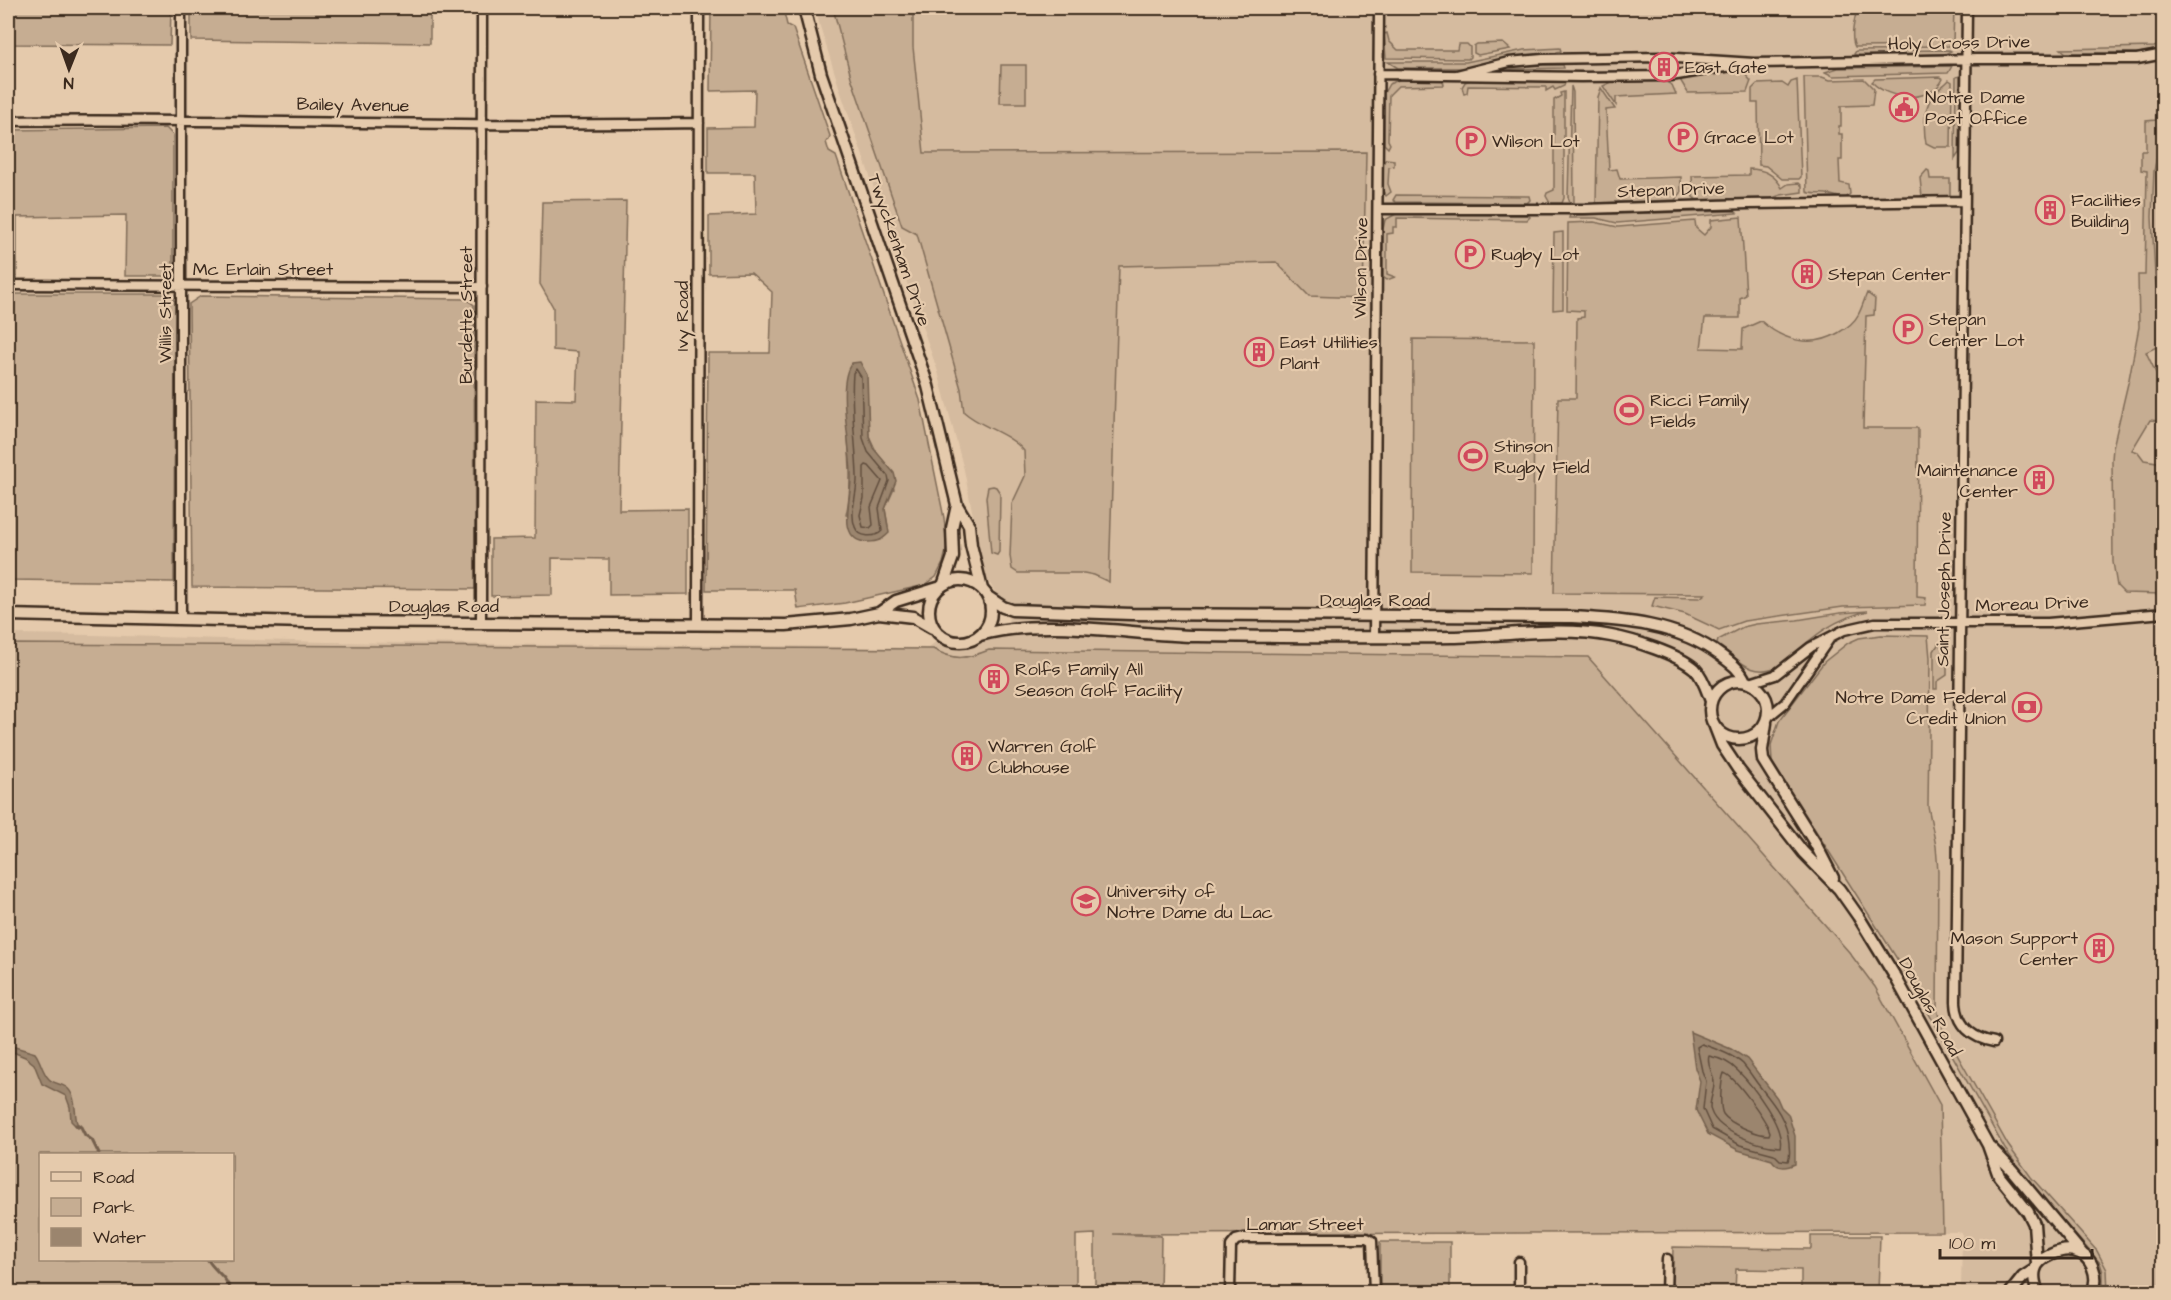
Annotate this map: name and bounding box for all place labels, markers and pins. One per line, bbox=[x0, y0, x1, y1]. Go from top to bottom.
building icon: East Gate bbox=[1648, 51, 1680, 83]
place label: East Gate bbox=[1685, 55, 1767, 80]
place label: Notre Dame Post Office bbox=[1925, 85, 2028, 131]
public building icon: Notre Dame Post Office bbox=[1888, 91, 1920, 123]
parking icon: Grace Lot bbox=[1667, 121, 1699, 153]
parking icon: Wilson Lot bbox=[1455, 125, 1487, 157]
place label: Grace Lot bbox=[1704, 125, 1794, 150]
place label: Wilson Lot bbox=[1492, 129, 1580, 154]
place label: Facilities Building bbox=[2071, 188, 2141, 235]
building icon: Facilities Building bbox=[2034, 194, 2066, 226]
parking icon: Rugby Lot bbox=[1454, 238, 1486, 270]
place label: Rugby Lot bbox=[1491, 242, 1580, 268]
building icon: Stepan Center bbox=[1791, 258, 1823, 290]
place label: Stepan Center bbox=[1828, 262, 1950, 287]
place label: Stepan Center Lot bbox=[1929, 307, 2025, 353]
parking icon: Stepan Center Lot bbox=[1892, 313, 1924, 345]
place label: East Utilities Plant bbox=[1280, 330, 1378, 376]
building icon: East Utilities Plant bbox=[1243, 336, 1275, 368]
place label: Ricci Family Fields bbox=[1650, 388, 1749, 434]
sports icon: Ricci Family Fields bbox=[1613, 394, 1645, 426]
place label: Stinson Rugby Field bbox=[1494, 434, 1589, 481]
sports icon: Stinson Rugby Field bbox=[1457, 440, 1489, 472]
place label: Maintenance Center bbox=[1917, 458, 2018, 504]
building icon: Maintenance Center bbox=[2023, 464, 2055, 496]
place label: Rolfs Family All Season Golf Facility bbox=[1015, 657, 1183, 704]
building icon: Rolfs Family All Season Golf Facility bbox=[978, 663, 1010, 695]
place label: Notre Dame Federal Credit Union bbox=[1836, 685, 2006, 731]
bank icon: Notre Dame Federal Credit Union bbox=[2011, 691, 2043, 723]
place label: Warren Golf Clubhouse bbox=[988, 734, 1096, 780]
building icon: Warren Golf Clubhouse bbox=[951, 740, 983, 772]
place label: University of Notre Dame du Lac bbox=[1107, 879, 1273, 925]
school or university icon: University of Notre Dame du Lac bbox=[1070, 885, 1102, 917]
place label: Mason Support Center bbox=[1951, 926, 2079, 972]
building icon: Mason Support Center bbox=[2083, 932, 2115, 964]

